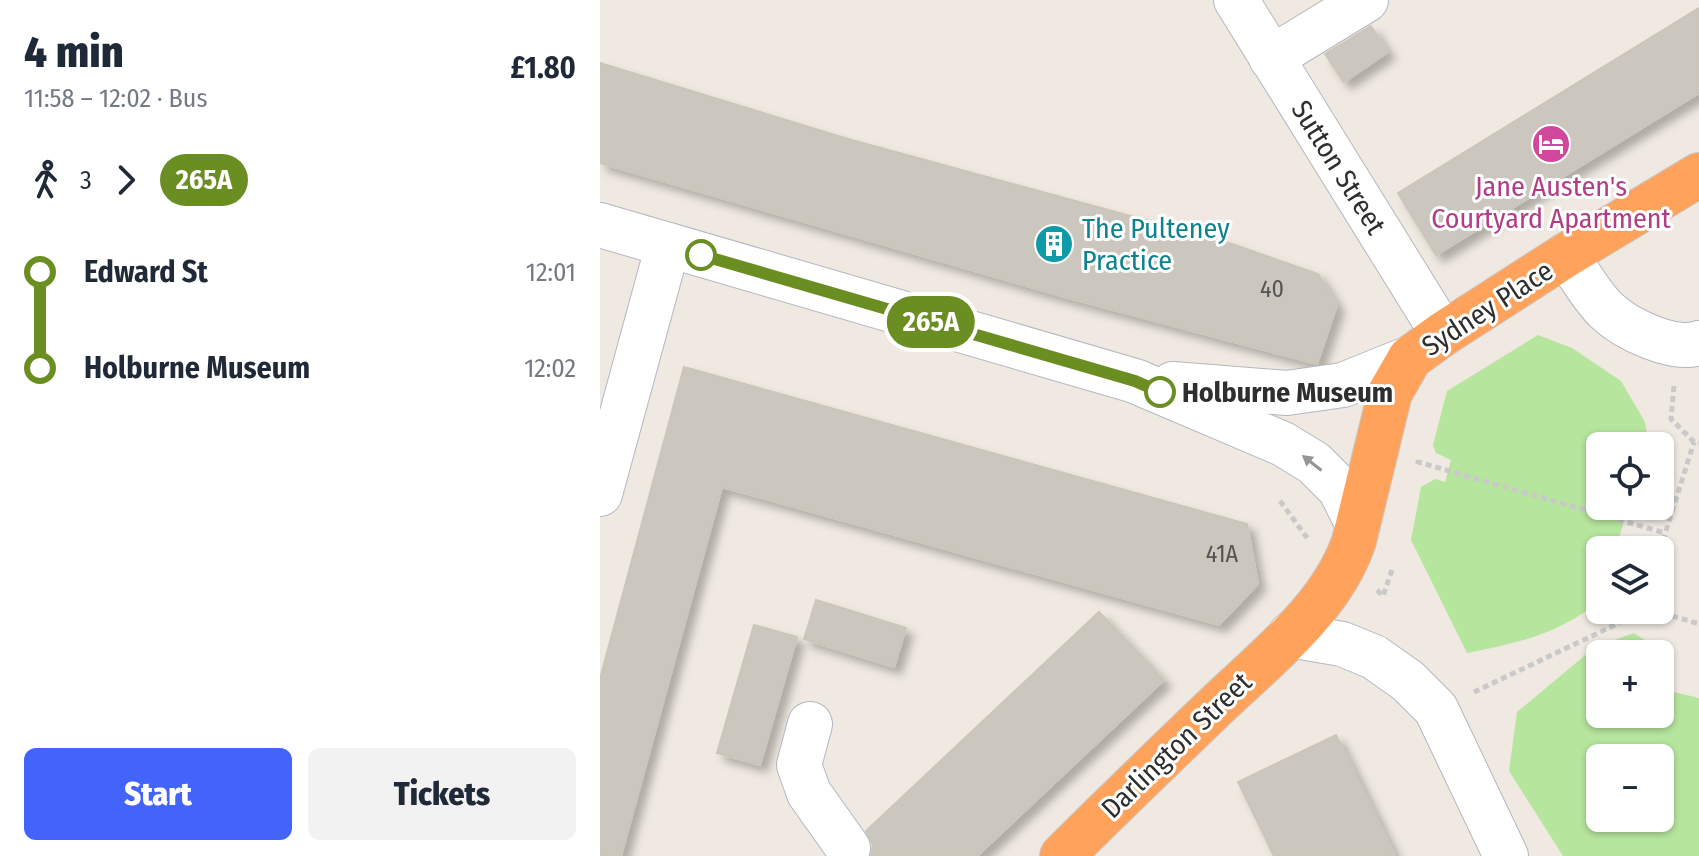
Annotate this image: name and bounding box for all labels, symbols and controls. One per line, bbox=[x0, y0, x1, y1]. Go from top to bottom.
text: 4 min bbox=[24, 26, 124, 79]
text: £1.80 bbox=[511, 50, 576, 86]
text: 11:58 – 12:02 · Bus bbox=[24, 83, 208, 114]
street label: Sutton Street bbox=[1284, 94, 1393, 241]
hotel icon: Jane Austen's Courtyard Apartment bbox=[1530, 123, 1572, 165]
icon: walk bbox=[24, 158, 68, 202]
icon: forward bbox=[104, 158, 148, 202]
text: 265A bbox=[176, 163, 232, 196]
text: 3 bbox=[80, 165, 92, 196]
place label: Jane Austen's Courtyard Apartment bbox=[1431, 170, 1672, 235]
place label: The Pulteney Practice bbox=[1082, 212, 1230, 277]
building icon: The Pulteney Practice bbox=[1033, 223, 1075, 265]
unlabelled marker bbox=[686, 240, 716, 270]
text: Edward St bbox=[84, 254, 208, 290]
street label: Sydney Place bbox=[1416, 254, 1559, 363]
text: 12:01 bbox=[526, 257, 576, 288]
house number: 40 bbox=[1260, 275, 1284, 303]
line badge: 265A bbox=[875, 296, 987, 348]
text: 265A bbox=[903, 305, 959, 338]
text: Holburne Museum bbox=[84, 350, 310, 386]
text: 12:02 bbox=[524, 353, 576, 384]
place label: Holburne Museum bbox=[1182, 376, 1393, 409]
marker: Holburne Museum bbox=[1145, 377, 1175, 407]
map controls bbox=[1586, 432, 1674, 832]
button: locate bbox=[1586, 432, 1674, 520]
one-way arrow bbox=[1302, 456, 1322, 472]
button: layers bbox=[1586, 536, 1674, 624]
house number: 41A bbox=[1206, 540, 1239, 568]
button: + bbox=[1586, 640, 1674, 728]
street label: Darlington Street bbox=[1095, 665, 1259, 825]
button: − bbox=[1586, 744, 1674, 832]
button: Start bbox=[24, 748, 292, 840]
button: Tickets bbox=[308, 748, 576, 840]

